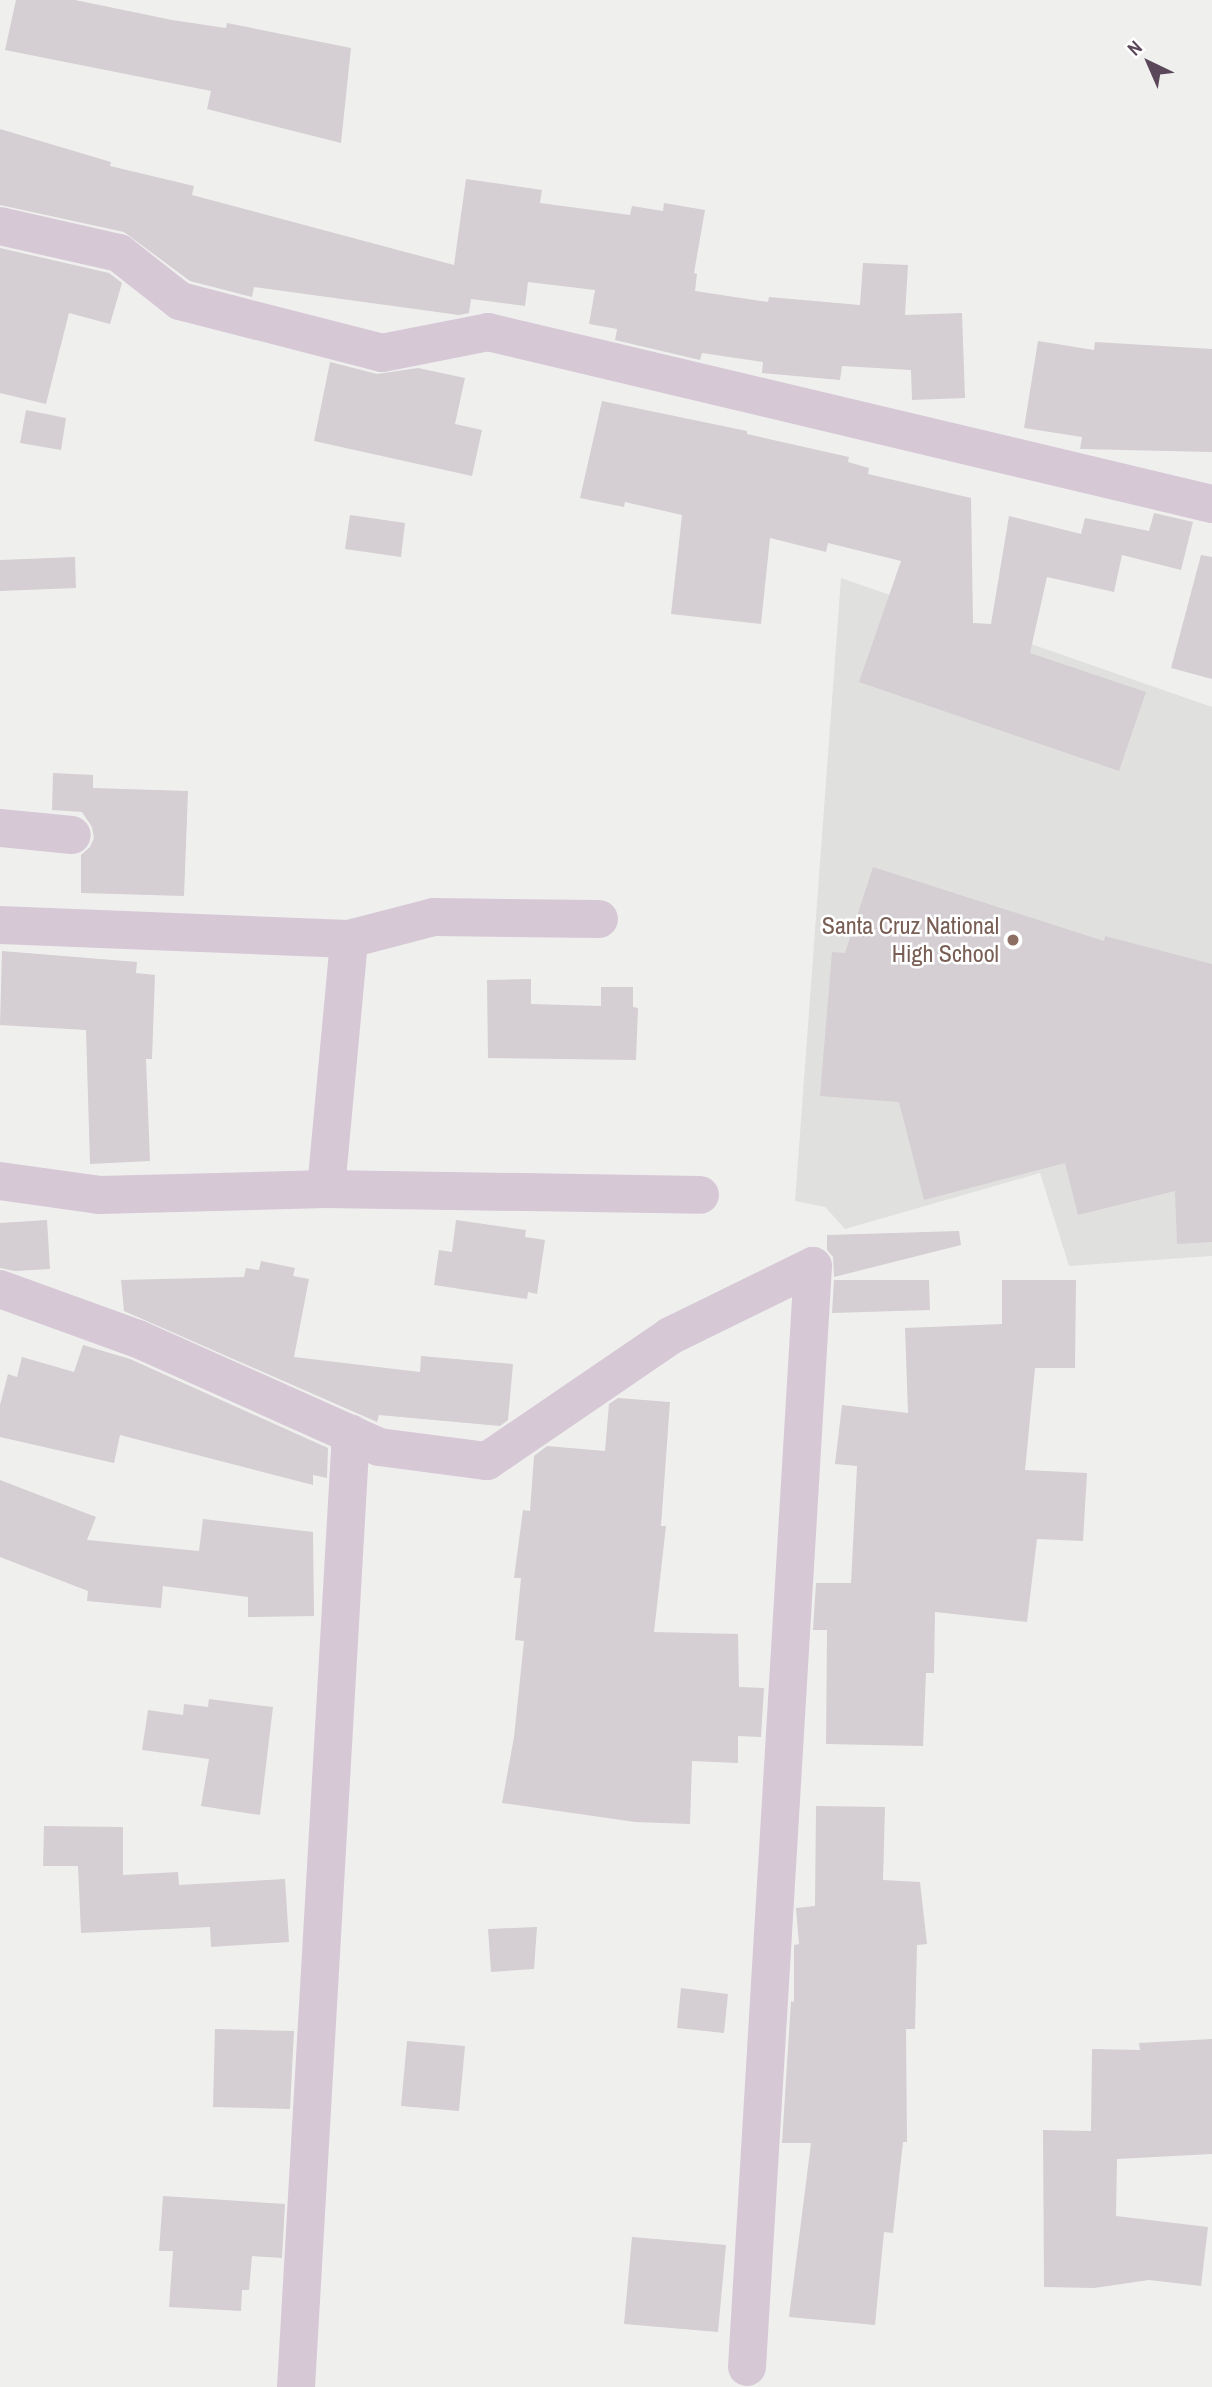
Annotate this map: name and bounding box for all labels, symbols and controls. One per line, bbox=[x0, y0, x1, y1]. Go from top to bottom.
north arrow bbox=[1114, 28, 1184, 98]
text: N bbox=[1121, 35, 1147, 61]
place label: Santa Cruz National High School bbox=[822, 912, 999, 968]
marker: Santa Cruz National High School bbox=[1005, 932, 1021, 948]

